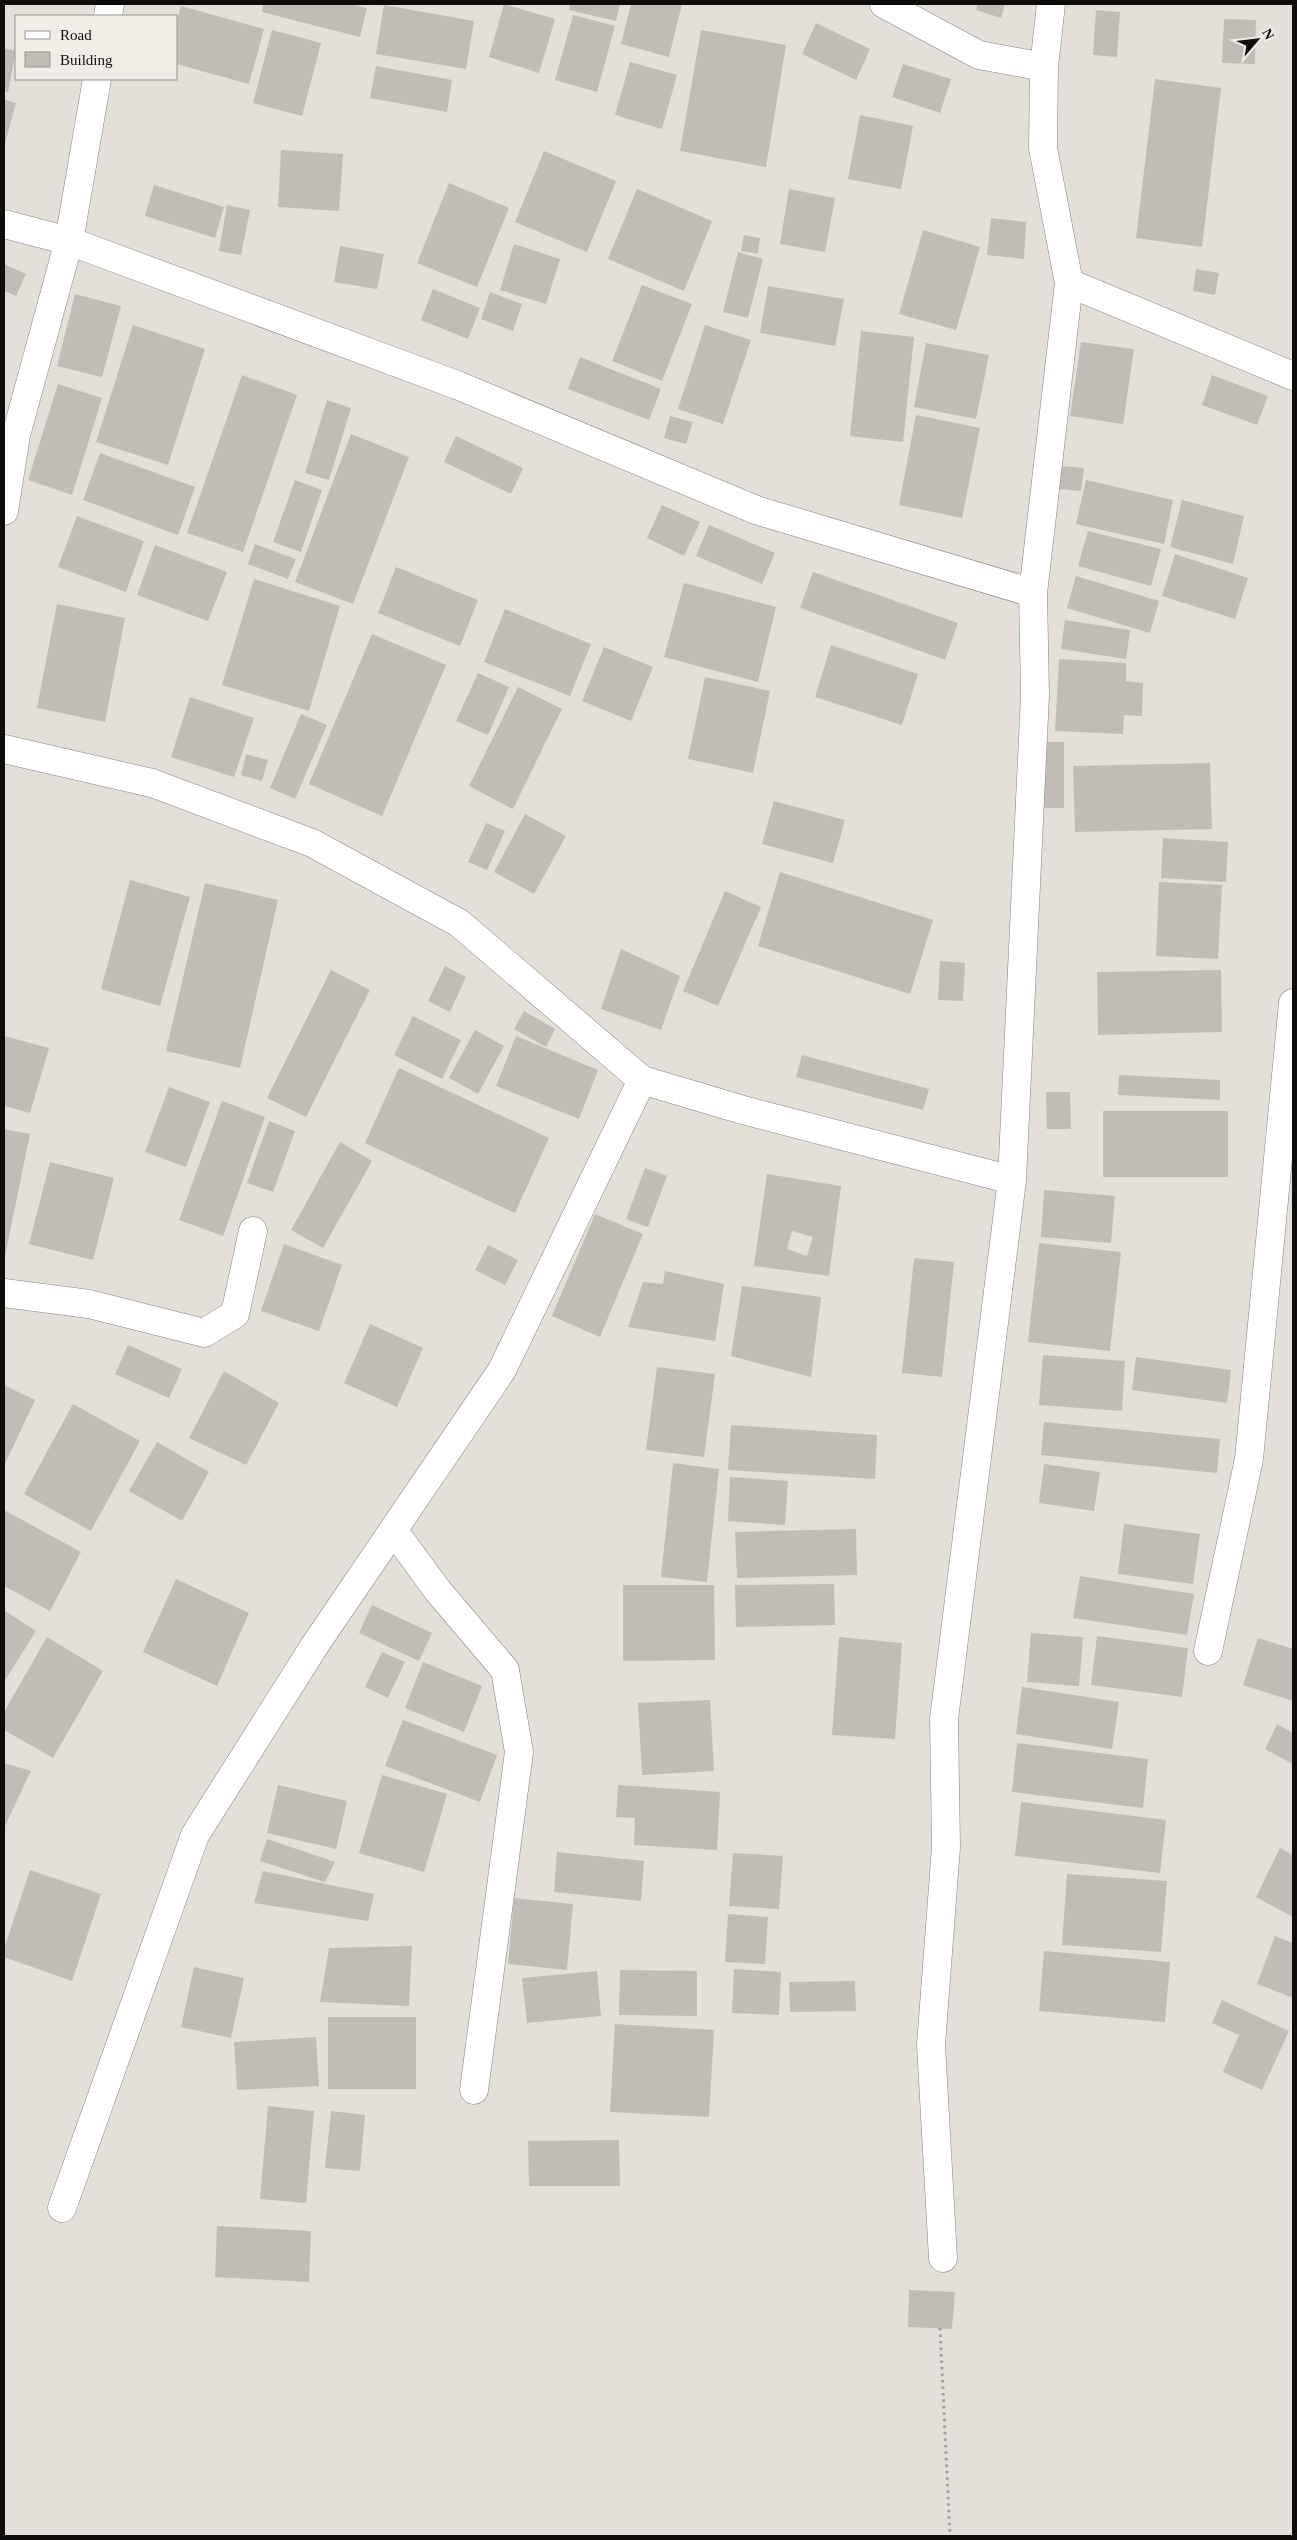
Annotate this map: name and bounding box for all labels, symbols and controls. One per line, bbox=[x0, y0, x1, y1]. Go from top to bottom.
legend bbox=[15, 15, 178, 80]
north arrow bbox=[1232, 15, 1282, 65]
text: N bbox=[1259, 26, 1277, 42]
text: Road bbox=[60, 27, 92, 43]
text: Building bbox=[60, 52, 113, 68]

